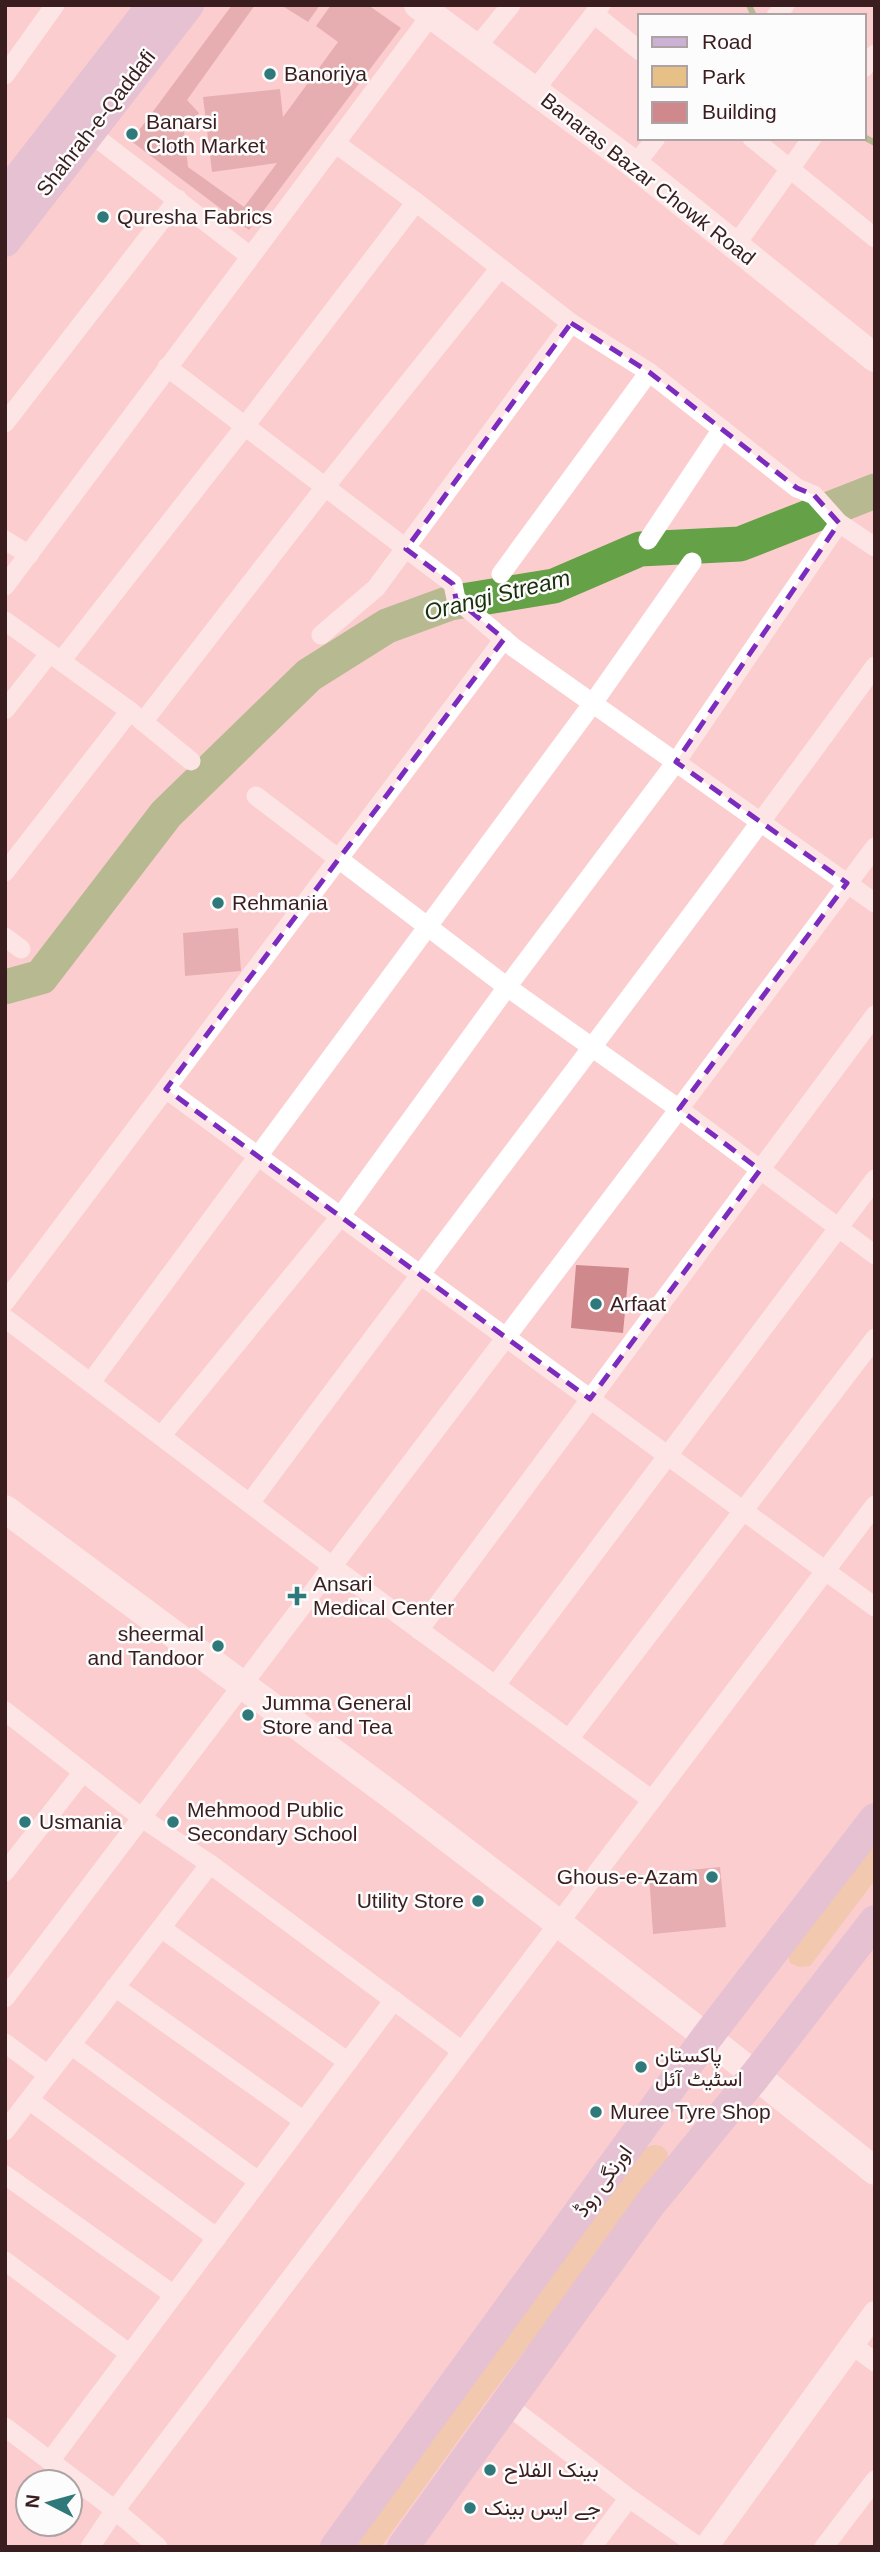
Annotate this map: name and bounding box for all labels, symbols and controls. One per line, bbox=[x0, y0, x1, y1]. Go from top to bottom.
legend bbox=[638, 14, 866, 140]
text: Road bbox=[702, 30, 752, 53]
street label: Shahrah-e-Qaddafi bbox=[32, 45, 160, 200]
place label: Banoriya bbox=[284, 62, 367, 85]
text: Park bbox=[702, 65, 746, 88]
marker: Banoriya bbox=[262, 66, 278, 82]
street label: Banaras Bazar Chowk Road bbox=[537, 88, 760, 269]
text: Building bbox=[702, 100, 777, 123]
place label: Banarsi Cloth Market bbox=[146, 110, 265, 157]
marker: Banarsi Cloth Market bbox=[124, 126, 140, 142]
place label: Quresha Fabrics bbox=[117, 205, 272, 228]
marker: Quresha Fabrics bbox=[95, 209, 111, 225]
water label: Orangi Stream bbox=[421, 564, 573, 626]
place label: Rehmania bbox=[232, 891, 328, 914]
marker: Rehmania bbox=[210, 895, 226, 911]
place label: Arfaat bbox=[610, 1292, 666, 1315]
marker: Arfaat bbox=[588, 1296, 604, 1312]
place label: Ansari Medical Center bbox=[313, 1572, 454, 1619]
marker: Ansari Medical Center bbox=[287, 1586, 307, 1606]
place label: sheermal and Tandoor bbox=[88, 1622, 204, 1669]
marker: sheermal and Tandoor bbox=[210, 1638, 226, 1654]
place label: Jumma General Store and Tea bbox=[262, 1691, 411, 1738]
marker: Jumma General Store and Tea bbox=[240, 1707, 256, 1723]
place label: Mehmood Public Secondary School bbox=[187, 1798, 357, 1845]
place label: Usmania bbox=[39, 1810, 122, 1833]
marker: Usmania bbox=[17, 1814, 33, 1830]
marker: Mehmood Public Secondary School bbox=[165, 1814, 181, 1830]
place label: Ghous-e-Azam bbox=[557, 1865, 698, 1888]
marker: Ghous-e-Azam bbox=[704, 1869, 720, 1885]
place label: Utility Store bbox=[357, 1889, 464, 1912]
marker: Utility Store bbox=[470, 1893, 486, 1909]
place label: پاکستان اسٹیٹ آئل bbox=[655, 2043, 743, 2091]
marker: پاکستان اسٹیٹ آئل bbox=[633, 2059, 649, 2075]
place label: Muree Tyre Shop bbox=[610, 2100, 771, 2123]
marker: Muree Tyre Shop bbox=[588, 2104, 604, 2120]
street label: اورنگی روڈ bbox=[569, 2141, 638, 2222]
place label: بینک الفلاح bbox=[504, 2458, 599, 2484]
marker: بینک الفلاح bbox=[482, 2462, 498, 2478]
north arrow bbox=[14, 2468, 84, 2538]
text: N bbox=[21, 2493, 44, 2509]
place label: جے ایس بینک bbox=[484, 2496, 601, 2520]
marker: جے ایس بینک bbox=[462, 2500, 478, 2516]

